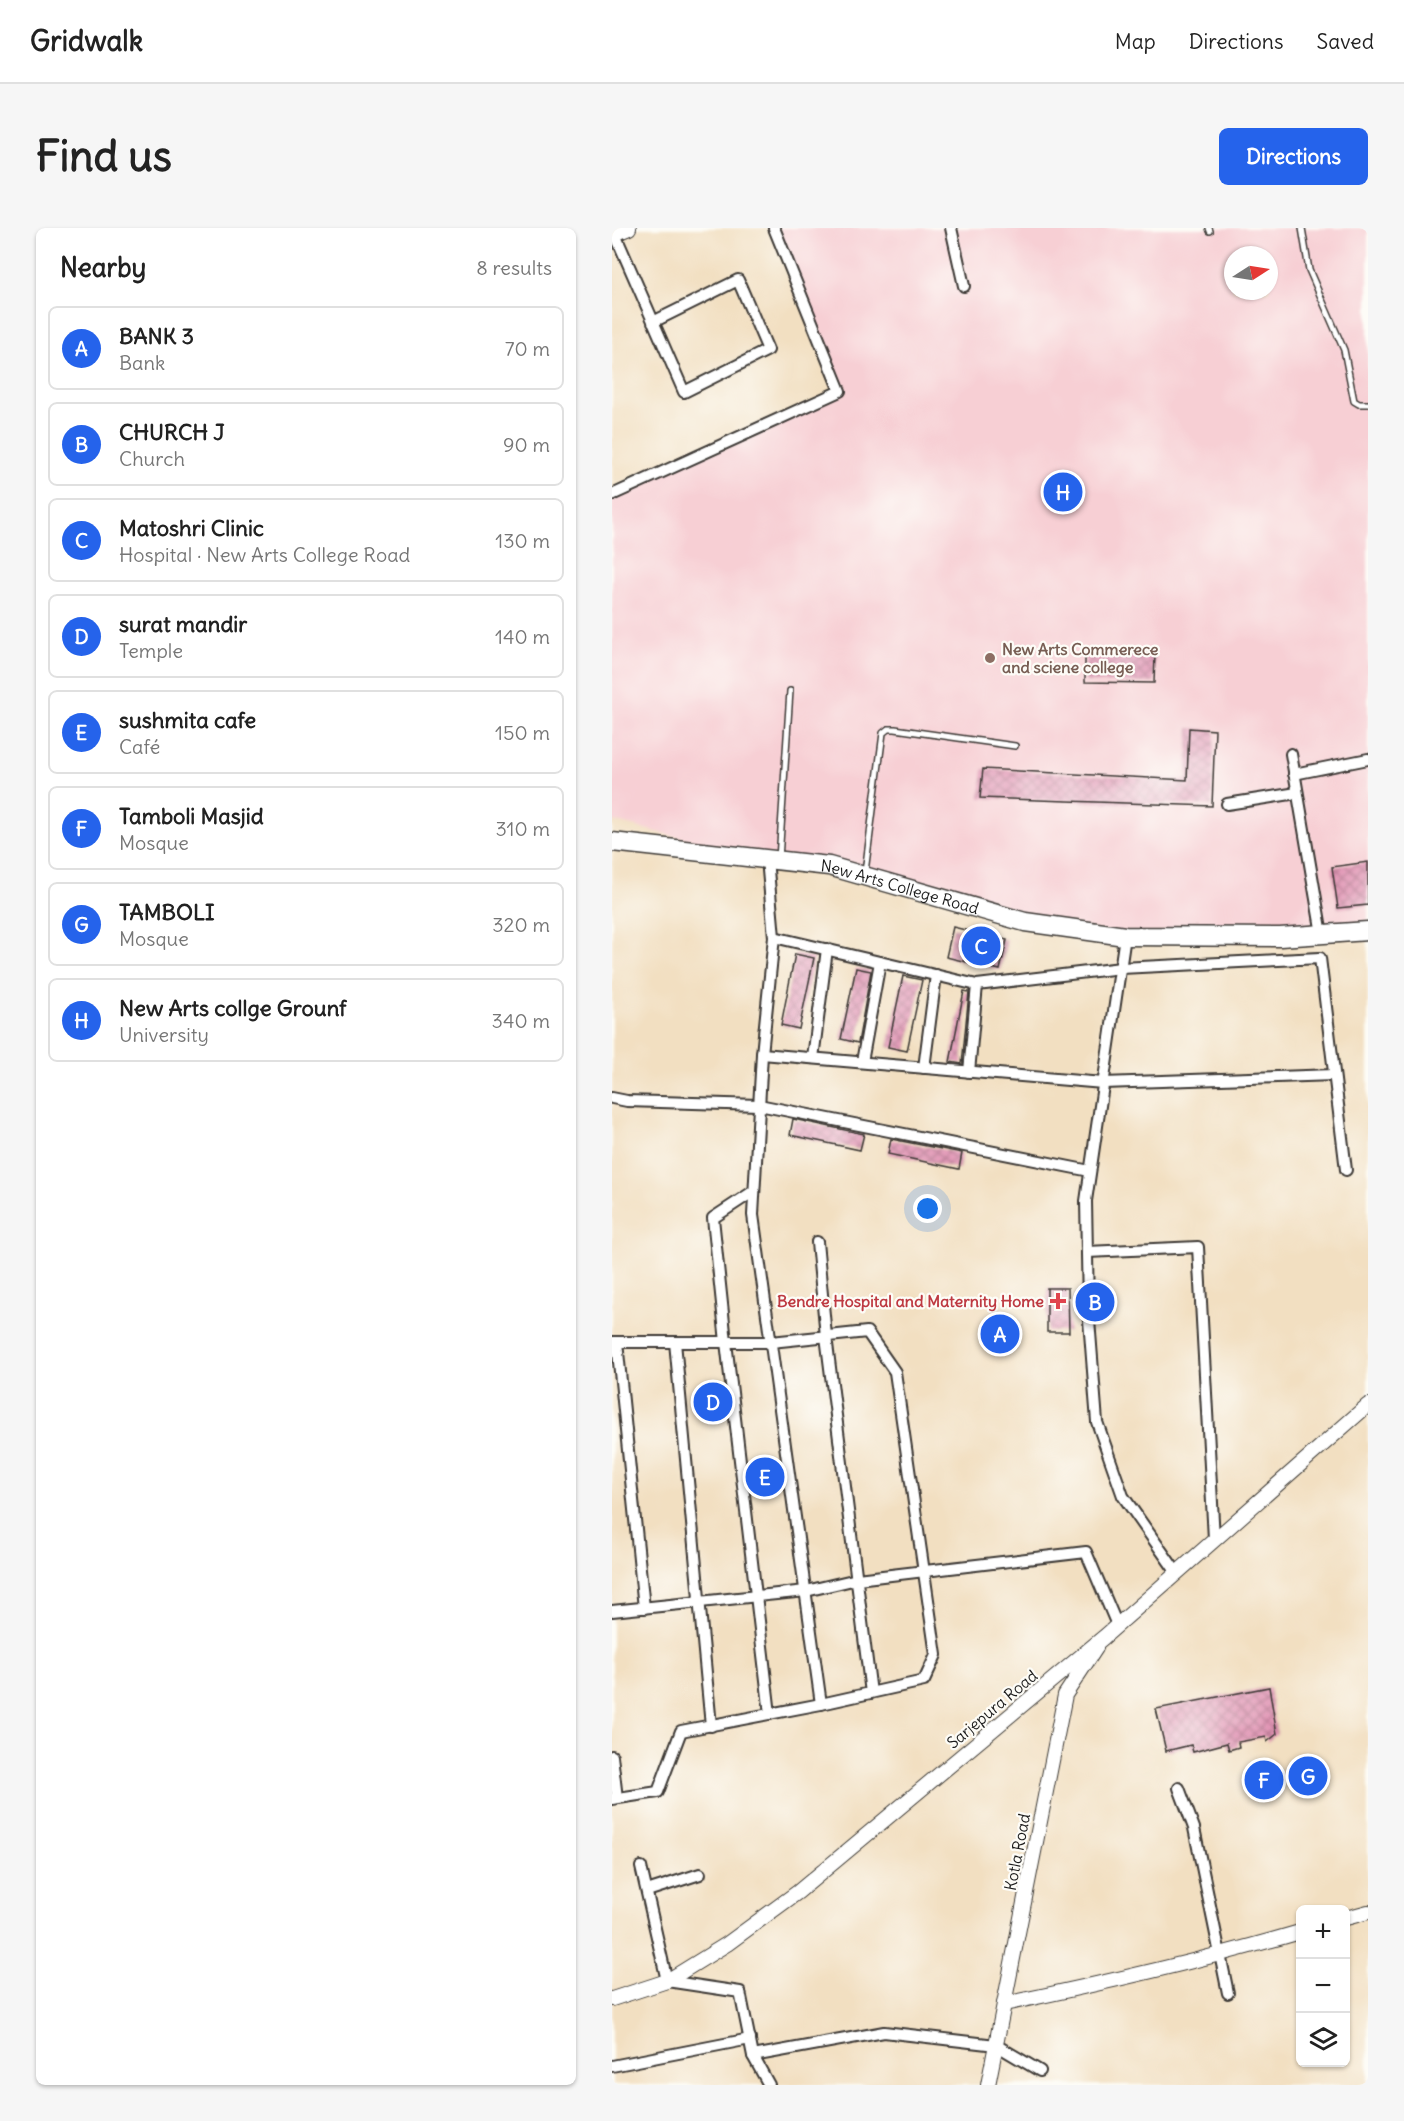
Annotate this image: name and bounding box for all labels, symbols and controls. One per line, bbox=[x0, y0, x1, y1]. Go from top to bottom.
text: Gridwalk bbox=[30, 23, 143, 59]
text: Map bbox=[1115, 28, 1156, 55]
text: Directions bbox=[1189, 28, 1283, 55]
text: Saved bbox=[1316, 28, 1374, 55]
button: Directions bbox=[1219, 128, 1368, 185]
text: Find us bbox=[36, 130, 172, 182]
north arrow bbox=[1224, 246, 1278, 300]
text: Nearby bbox=[60, 251, 146, 284]
text: 8 results bbox=[476, 255, 552, 280]
text: BANK 3 bbox=[119, 322, 194, 350]
text: A bbox=[75, 336, 88, 361]
text: 70 m bbox=[505, 336, 550, 361]
text: Bank bbox=[119, 350, 165, 375]
text: CHURCH J bbox=[119, 418, 225, 446]
text: B bbox=[75, 432, 88, 457]
text: 90 m bbox=[503, 432, 550, 457]
text: Church bbox=[119, 446, 185, 471]
pin: H bbox=[1044, 470, 1082, 514]
text: Matoshri Clinic bbox=[119, 514, 264, 542]
text: C bbox=[75, 528, 88, 553]
text: 130 m bbox=[495, 528, 550, 553]
text: Hospital · New Arts College Road bbox=[119, 542, 410, 567]
text: surat mandir bbox=[119, 610, 247, 638]
text: D bbox=[74, 624, 89, 649]
text: 140 m bbox=[495, 624, 550, 649]
text: Temple bbox=[119, 638, 183, 663]
place label: New Arts Commerece and sciene college bbox=[1002, 639, 1159, 678]
marker: New Arts Commerece and sciene college bbox=[983, 651, 997, 665]
text: sushmita cafe bbox=[119, 706, 256, 734]
text: E bbox=[76, 720, 87, 745]
text: 150 m bbox=[495, 720, 550, 745]
text: Café bbox=[119, 734, 160, 759]
text: Tamboli Masjid bbox=[119, 802, 264, 830]
text: F bbox=[76, 816, 87, 841]
text: 310 m bbox=[495, 816, 550, 841]
text: Mosque bbox=[119, 830, 189, 855]
street label: New Arts College Road bbox=[820, 855, 981, 918]
text: TAMBOLI bbox=[119, 898, 215, 926]
text: G bbox=[74, 912, 89, 937]
text: 320 m bbox=[492, 912, 550, 937]
pin: C bbox=[962, 924, 1000, 968]
text: Mosque bbox=[119, 926, 189, 951]
text: New Arts collge Grounf bbox=[119, 994, 346, 1022]
text: H bbox=[74, 1008, 89, 1033]
text: 340 m bbox=[492, 1008, 550, 1033]
text: University bbox=[119, 1022, 209, 1047]
your location bbox=[913, 1194, 942, 1223]
pin: B bbox=[1076, 1280, 1114, 1324]
place label: Bendre Hospital and Maternity Home bbox=[777, 1291, 1044, 1312]
marker: Bendre Hospital and Maternity Home bbox=[1049, 1292, 1067, 1310]
pin: A bbox=[980, 1312, 1020, 1356]
pin: D bbox=[694, 1380, 732, 1424]
pin: E bbox=[746, 1454, 784, 1500]
street label: Sarjepura Road bbox=[943, 1665, 1041, 1753]
pin: G bbox=[1288, 1754, 1328, 1798]
pin: F bbox=[1244, 1758, 1284, 1802]
street label: Kotla Road bbox=[1000, 1812, 1034, 1892]
map controls bbox=[1296, 1905, 1350, 2067]
button: + bbox=[1296, 1905, 1350, 1959]
button: − bbox=[1296, 1959, 1350, 2013]
button: layers bbox=[1296, 2013, 1350, 2067]

